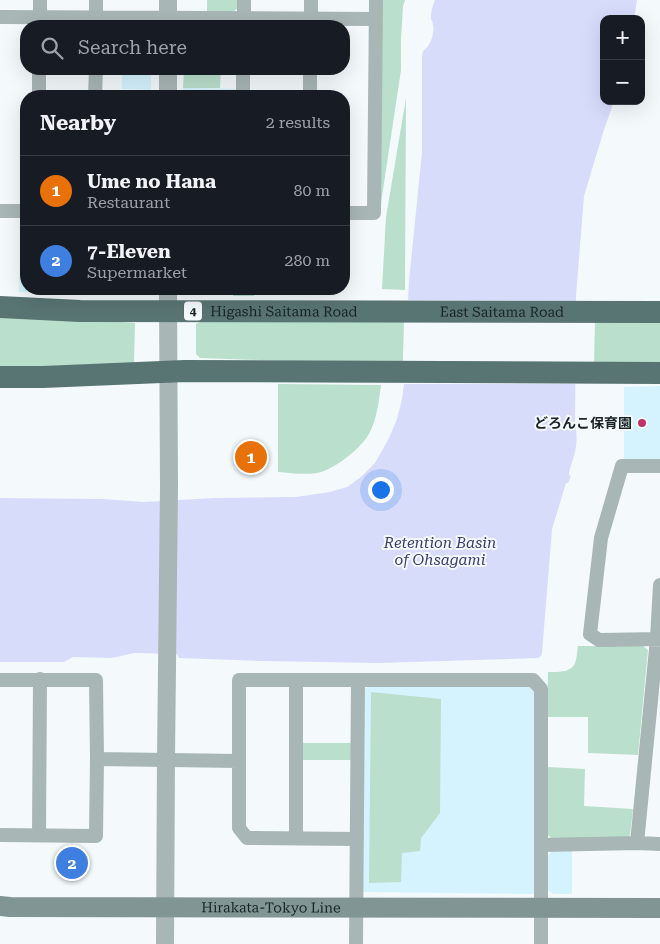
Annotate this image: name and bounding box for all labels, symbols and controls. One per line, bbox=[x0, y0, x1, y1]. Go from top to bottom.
map controls bbox=[600, 15, 645, 105]
button: + bbox=[600, 15, 645, 60]
search box bbox=[20, 20, 350, 75]
icon: search bbox=[38, 34, 66, 62]
text: Search here bbox=[78, 36, 187, 59]
button: − bbox=[600, 60, 645, 105]
text: Nearby bbox=[40, 111, 116, 135]
text: 2 results bbox=[266, 113, 330, 132]
text: Ume no Hana bbox=[87, 170, 216, 193]
text: 1 bbox=[52, 181, 60, 200]
text: 80 m bbox=[293, 181, 330, 200]
text: Restaurant bbox=[87, 193, 170, 212]
text: 7-Eleven bbox=[87, 240, 171, 263]
text: 2 bbox=[52, 251, 60, 270]
text: 280 m bbox=[284, 251, 330, 270]
text: Supermarket bbox=[87, 263, 187, 282]
road number: 4 bbox=[184, 302, 202, 321]
street label: Higashi Saitama Road bbox=[210, 303, 358, 319]
street label: East Saitama Road bbox=[440, 304, 564, 320]
place label: どろんこ保育園 bbox=[534, 415, 632, 431]
marker: どろんこ保育園 bbox=[636, 417, 648, 429]
pin: 1 bbox=[235, 438, 267, 476]
your location bbox=[368, 477, 394, 503]
water label: Retention Basin of Ohsagami bbox=[383, 534, 496, 569]
pin: 2 bbox=[56, 844, 88, 882]
street label: Hirakata-Tokyo Line bbox=[201, 899, 341, 916]

